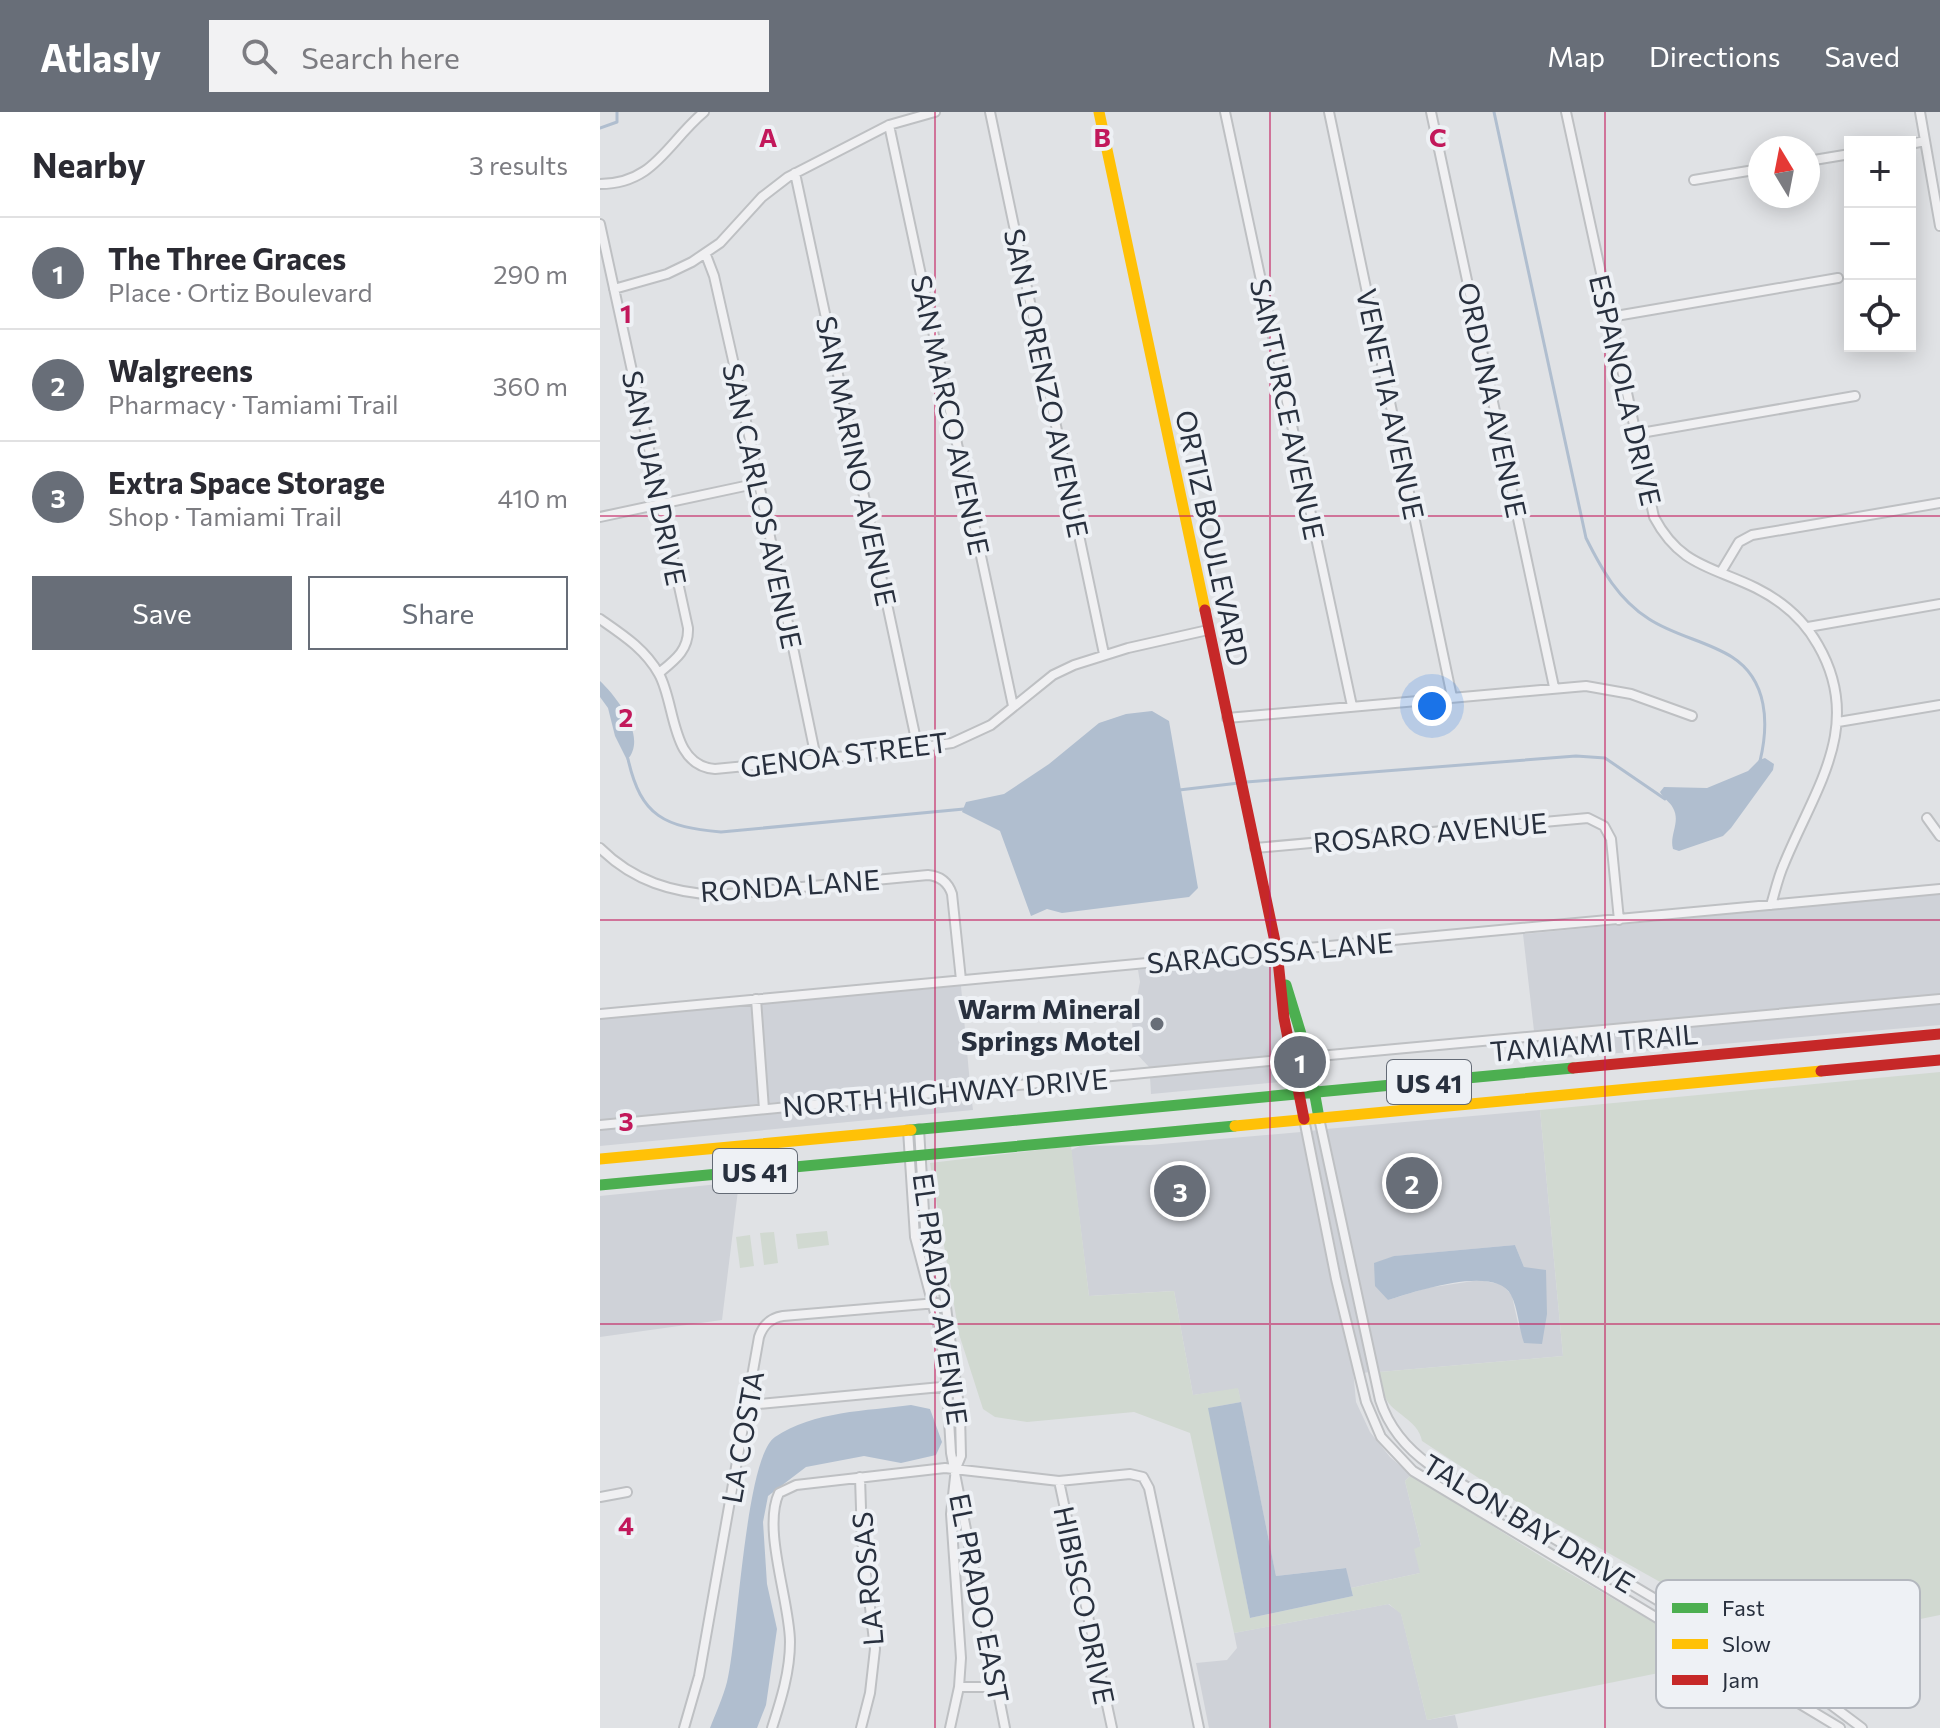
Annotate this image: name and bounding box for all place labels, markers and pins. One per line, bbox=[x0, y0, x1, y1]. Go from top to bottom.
place label: Warm Mineral Springs Motel bbox=[958, 991, 1141, 1057]
marker: Warm Mineral Springs Motel bbox=[1148, 1015, 1166, 1033]
pin: 1 bbox=[1274, 1032, 1326, 1092]
pin: 2 bbox=[1386, 1153, 1438, 1213]
pin: 3 bbox=[1154, 1161, 1206, 1221]

